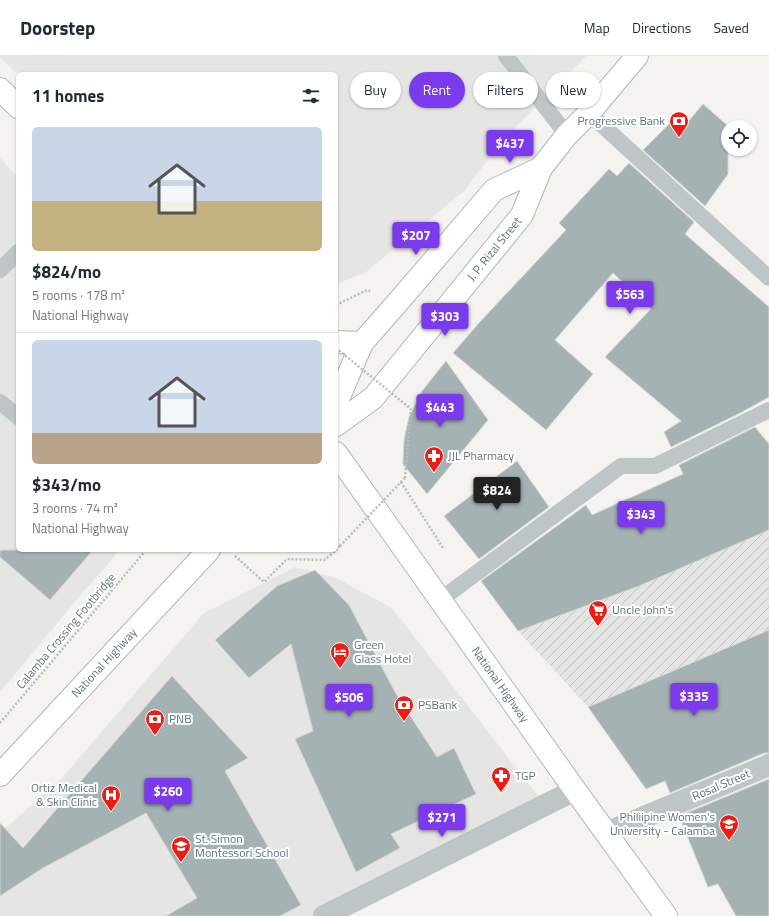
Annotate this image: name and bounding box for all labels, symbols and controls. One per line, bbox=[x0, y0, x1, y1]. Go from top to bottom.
text: Doorstep bbox=[20, 13, 95, 42]
text: Map bbox=[584, 17, 610, 38]
text: Directions bbox=[632, 17, 691, 38]
text: Saved bbox=[713, 17, 749, 38]
chip: Buy bbox=[350, 72, 401, 108]
chip: Rent bbox=[409, 72, 465, 108]
chip: Filters bbox=[473, 72, 538, 108]
chip: New bbox=[546, 72, 601, 108]
text: 11 homes bbox=[32, 83, 104, 109]
icon: filters bbox=[300, 85, 322, 107]
bank icon: Progressive Bank bbox=[668, 110, 690, 138]
place label: Progressive Bank bbox=[578, 111, 665, 130]
map controls bbox=[721, 120, 757, 156]
button: locate bbox=[721, 120, 757, 156]
pin: $437 bbox=[486, 130, 534, 164]
text: $437 bbox=[495, 133, 525, 153]
icon: home bbox=[141, 153, 213, 225]
street label: J. P. Rizal Street bbox=[462, 212, 526, 285]
pin: $207 bbox=[392, 222, 440, 256]
text: $207 bbox=[401, 225, 431, 245]
text: $824/mo bbox=[32, 259, 101, 285]
pin: $563 bbox=[606, 281, 654, 315]
text: $563 bbox=[615, 284, 645, 304]
text: 5 rooms · 178 m² bbox=[32, 285, 125, 305]
pin: $303 bbox=[421, 303, 469, 337]
text: National Highway bbox=[32, 305, 129, 325]
text: $303 bbox=[430, 306, 460, 326]
icon: home bbox=[141, 366, 213, 438]
pin: $443 bbox=[416, 394, 464, 428]
text: $443 bbox=[425, 397, 455, 417]
pharmacy icon: JJL Pharmacy bbox=[423, 445, 445, 473]
place label: JJL Pharmacy bbox=[448, 446, 514, 465]
text: $343/mo bbox=[32, 472, 101, 498]
pin: $824 bbox=[473, 477, 521, 511]
text: $824 bbox=[482, 480, 512, 500]
text: 3 rooms · 74 m² bbox=[32, 498, 118, 518]
pin: $343 bbox=[617, 501, 665, 535]
text: $343 bbox=[626, 504, 656, 524]
text: National Highway bbox=[32, 518, 129, 538]
street label: Calamba Crossing Footbridge bbox=[11, 568, 120, 693]
supermarket icon: Uncle John's bbox=[587, 599, 609, 627]
place label: Uncle John's bbox=[612, 600, 674, 619]
street label: National Highway bbox=[66, 623, 141, 702]
place label: Green Glass Hotel bbox=[354, 635, 411, 668]
hotel icon: Green Glass Hotel bbox=[329, 641, 351, 669]
street label: National Highway bbox=[467, 642, 534, 726]
pin: $335 bbox=[670, 683, 718, 717]
pin: $506 bbox=[325, 684, 373, 718]
text: $335 bbox=[679, 686, 709, 706]
text: $506 bbox=[334, 687, 364, 707]
bank icon: PSBank bbox=[393, 694, 415, 722]
place label: PSBank bbox=[418, 695, 457, 714]
bank icon: PNB bbox=[144, 708, 166, 736]
place label: PNB bbox=[169, 709, 192, 728]
street label: Rosal Street bbox=[689, 763, 754, 805]
pharmacy icon: TGP bbox=[490, 765, 512, 793]
place label: TGP bbox=[515, 766, 536, 785]
place label: Ortiz Medical & Skin Clinic bbox=[31, 778, 97, 811]
pin: $260 bbox=[144, 778, 192, 812]
text: $260 bbox=[153, 781, 183, 801]
hospital icon: Ortiz Medical & Skin Clinic bbox=[100, 784, 122, 812]
pin: $271 bbox=[418, 804, 466, 838]
text: $271 bbox=[427, 807, 457, 827]
place label: Philiipine Women's University - Calamba bbox=[610, 807, 715, 840]
school or university icon: Philiipine Women's University - Calamba bbox=[718, 813, 740, 841]
place label: St. Simon Montessori School bbox=[195, 829, 289, 862]
school or university icon: St. Simon Montessori School bbox=[170, 835, 192, 863]

